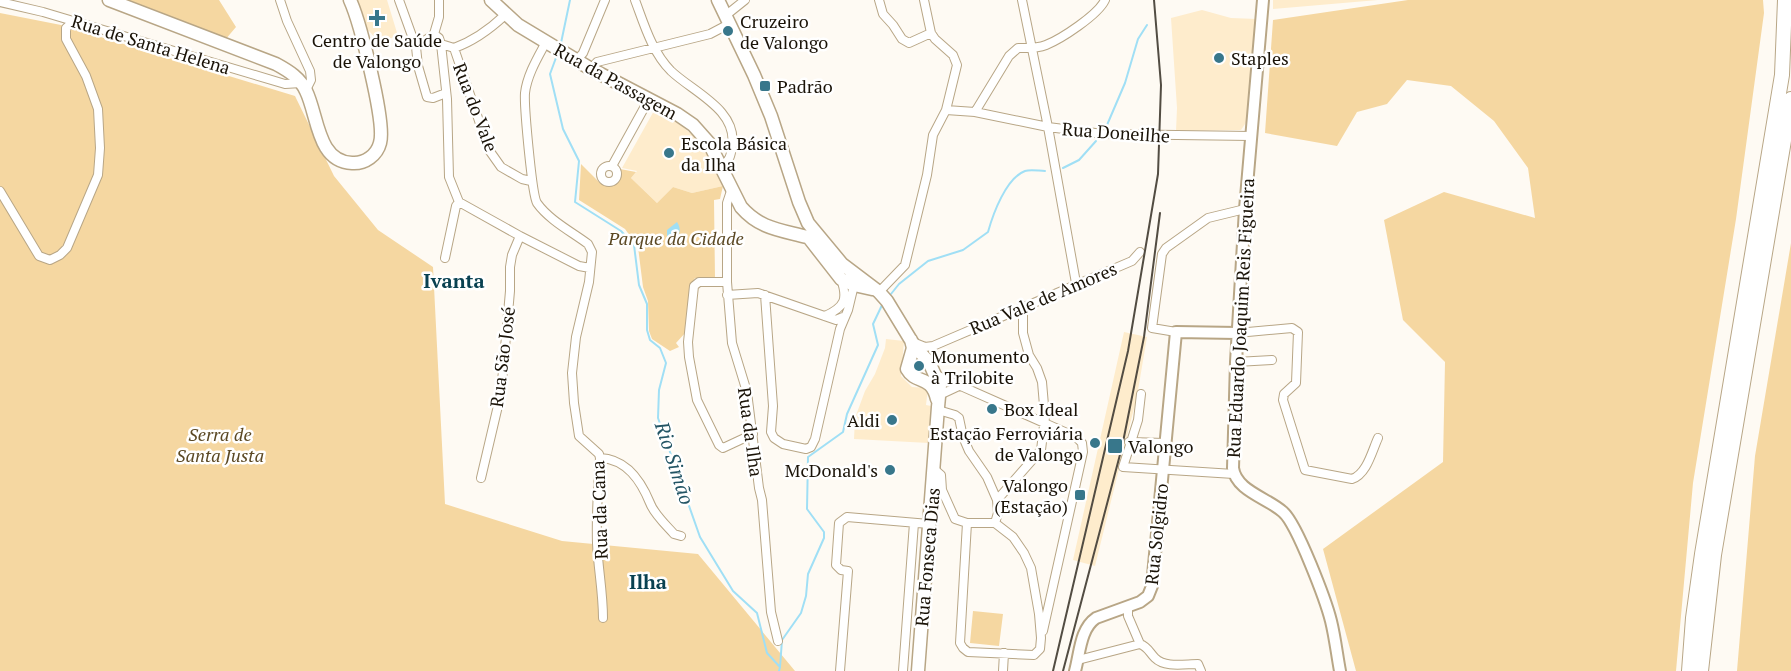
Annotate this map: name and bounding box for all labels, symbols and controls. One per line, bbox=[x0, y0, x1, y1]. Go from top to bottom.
street label: Rua de Santa Helena bbox=[69, 8, 233, 80]
marker: Centro de Saúde de Valongo bbox=[368, 9, 386, 27]
place label: Cruzeiro de Valongo bbox=[740, 9, 828, 54]
marker: Cruzeiro de Valongo bbox=[721, 24, 735, 38]
place label: Centro de Saúde de Valongo bbox=[312, 28, 442, 73]
street label: Rua da Passagem bbox=[550, 37, 682, 125]
place label: Staples bbox=[1231, 46, 1289, 70]
marker: Staples bbox=[1212, 51, 1226, 65]
street label: Rua do Vale bbox=[448, 59, 504, 155]
place label: Padrão bbox=[777, 74, 833, 98]
marker: Padrão bbox=[758, 79, 772, 93]
street label: Rua Doneilhe bbox=[1061, 116, 1171, 148]
place label: Escola Básica da Ilha bbox=[681, 131, 787, 176]
marker: Escola Básica da Ilha bbox=[662, 146, 676, 160]
street label: Rua Eduardo Joaquim Reis Figueira bbox=[1221, 177, 1259, 459]
park label: Parque da Cidade bbox=[607, 226, 744, 250]
street label: Rua Vale de Amores bbox=[966, 256, 1120, 340]
district label: Ivanta bbox=[423, 267, 485, 294]
street label: Rua São José bbox=[484, 305, 520, 409]
place label: Monumento à Trilobite bbox=[931, 344, 1030, 389]
marker: Monumento à Trilobite bbox=[912, 359, 926, 373]
street label: Rua da Ilha bbox=[733, 386, 769, 478]
place label: Box Ideal bbox=[1004, 397, 1078, 421]
marker: Box Ideal bbox=[985, 402, 999, 416]
place label: Aldi bbox=[847, 408, 880, 432]
marker: Aldi bbox=[885, 413, 899, 427]
water label: Rio Simão bbox=[649, 417, 701, 508]
place label: Estação Ferroviária de Valongo bbox=[930, 421, 1083, 466]
park label: Serra de Santa Justa bbox=[176, 422, 264, 467]
place label: Valongo bbox=[1128, 434, 1193, 458]
marker: Estação Ferroviária de Valongo bbox=[1088, 436, 1102, 450]
marker: Valongo bbox=[1106, 437, 1124, 455]
place label: McDonald's bbox=[785, 458, 878, 482]
street label: Rua da Cana bbox=[585, 460, 613, 560]
marker: McDonald's bbox=[883, 463, 897, 477]
place label: Valongo (Estação) bbox=[994, 473, 1068, 518]
street label: Rua Solgidro bbox=[1139, 482, 1173, 586]
street label: Rua Fonseca Dias bbox=[909, 486, 945, 628]
marker: Valongo (Estação) bbox=[1073, 488, 1087, 502]
district label: Ilha bbox=[629, 568, 667, 595]

